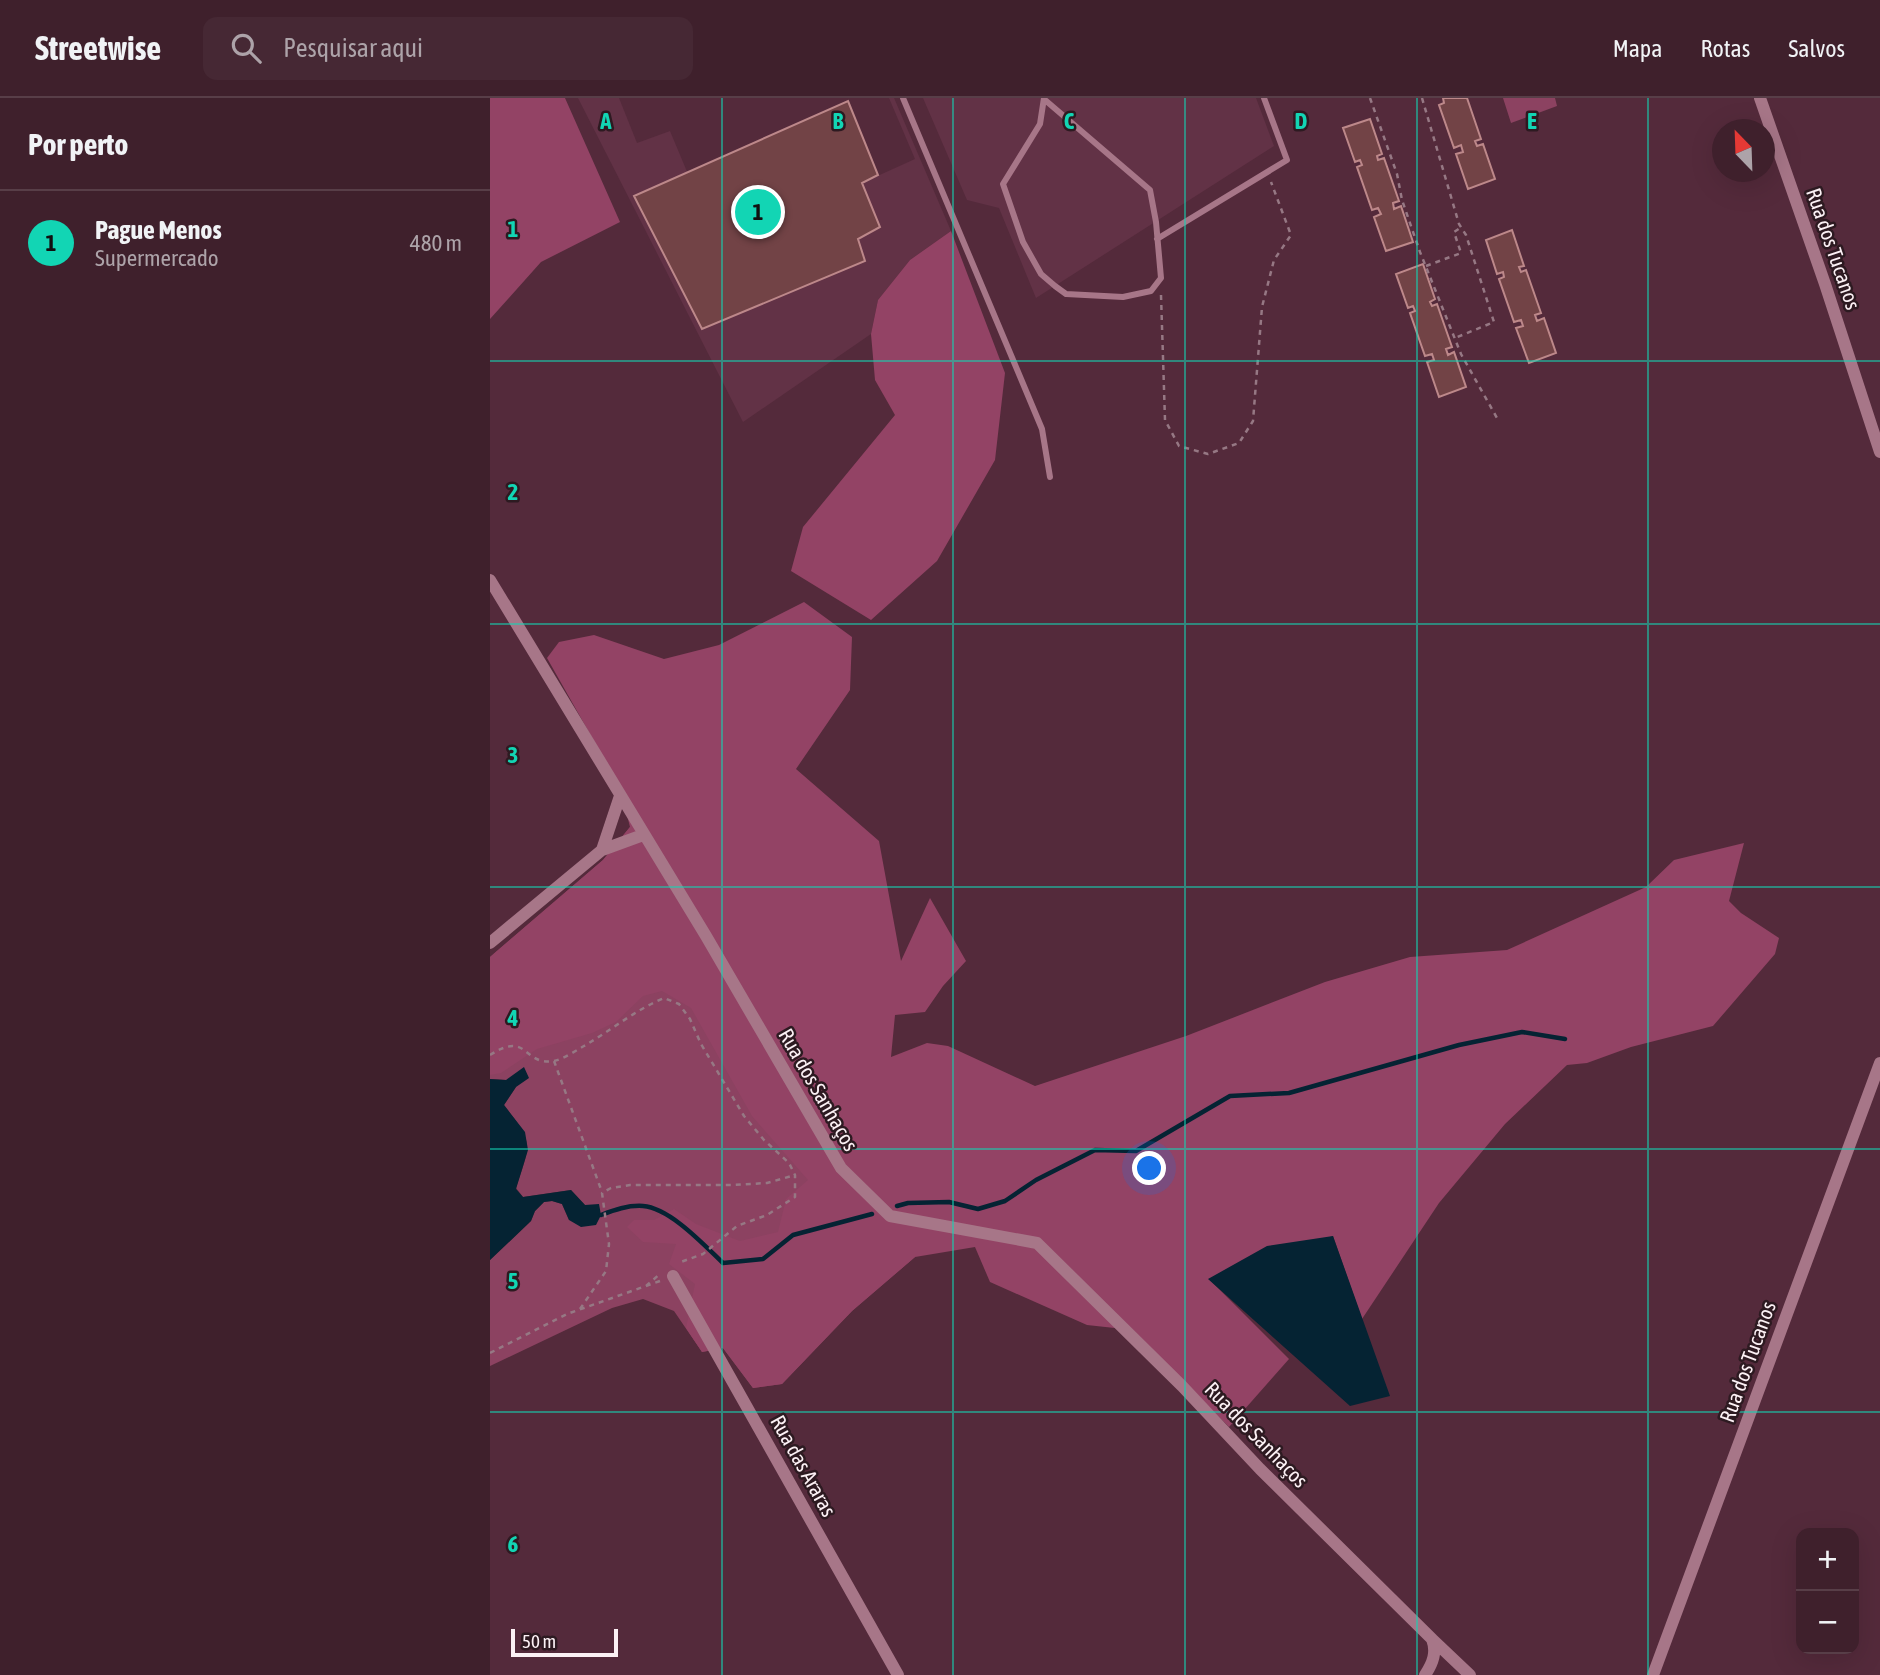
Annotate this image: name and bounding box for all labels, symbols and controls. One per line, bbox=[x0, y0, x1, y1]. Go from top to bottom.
search box bbox=[203, 17, 693, 80]
text: Streetwise bbox=[35, 29, 161, 67]
icon: search bbox=[227, 29, 265, 67]
text: Pesquisar aqui bbox=[283, 33, 423, 63]
text: Mapa bbox=[1613, 35, 1662, 62]
text: Rotas bbox=[1700, 35, 1750, 62]
text: Salvos bbox=[1788, 35, 1845, 62]
text: A bbox=[599, 108, 612, 134]
text: B bbox=[833, 108, 844, 134]
text: C bbox=[1064, 108, 1075, 134]
text: D bbox=[1295, 108, 1308, 134]
text: E bbox=[1527, 108, 1537, 134]
north arrow bbox=[1712, 119, 1775, 182]
text: Por perto bbox=[28, 127, 128, 161]
street label: Rua dos Tucanos bbox=[1802, 185, 1866, 312]
pin: 1 bbox=[735, 186, 781, 238]
text: Pague Menos bbox=[95, 215, 222, 245]
text: 1 bbox=[508, 216, 519, 242]
text: 1 bbox=[46, 230, 56, 256]
text: 480 m bbox=[410, 230, 462, 256]
text: Supermercado bbox=[95, 245, 219, 271]
text: 2 bbox=[508, 479, 518, 505]
text: 3 bbox=[508, 742, 518, 768]
text: 4 bbox=[507, 1005, 519, 1031]
street label: Rua dos Sanhaços bbox=[774, 1024, 864, 1155]
your location bbox=[1132, 1151, 1166, 1185]
text: 5 bbox=[508, 1268, 519, 1294]
street label: Rua dos Tucanos bbox=[1714, 1298, 1780, 1425]
street label: Rua dos Sanhaços bbox=[1200, 1377, 1313, 1492]
street label: Rua das Araras bbox=[766, 1411, 842, 1520]
map controls bbox=[1796, 1528, 1859, 1654]
button: + bbox=[1796, 1528, 1859, 1591]
text: 6 bbox=[508, 1531, 519, 1557]
button: − bbox=[1796, 1591, 1859, 1654]
scale bar bbox=[511, 1626, 618, 1658]
text: 50 m bbox=[522, 1630, 556, 1652]

